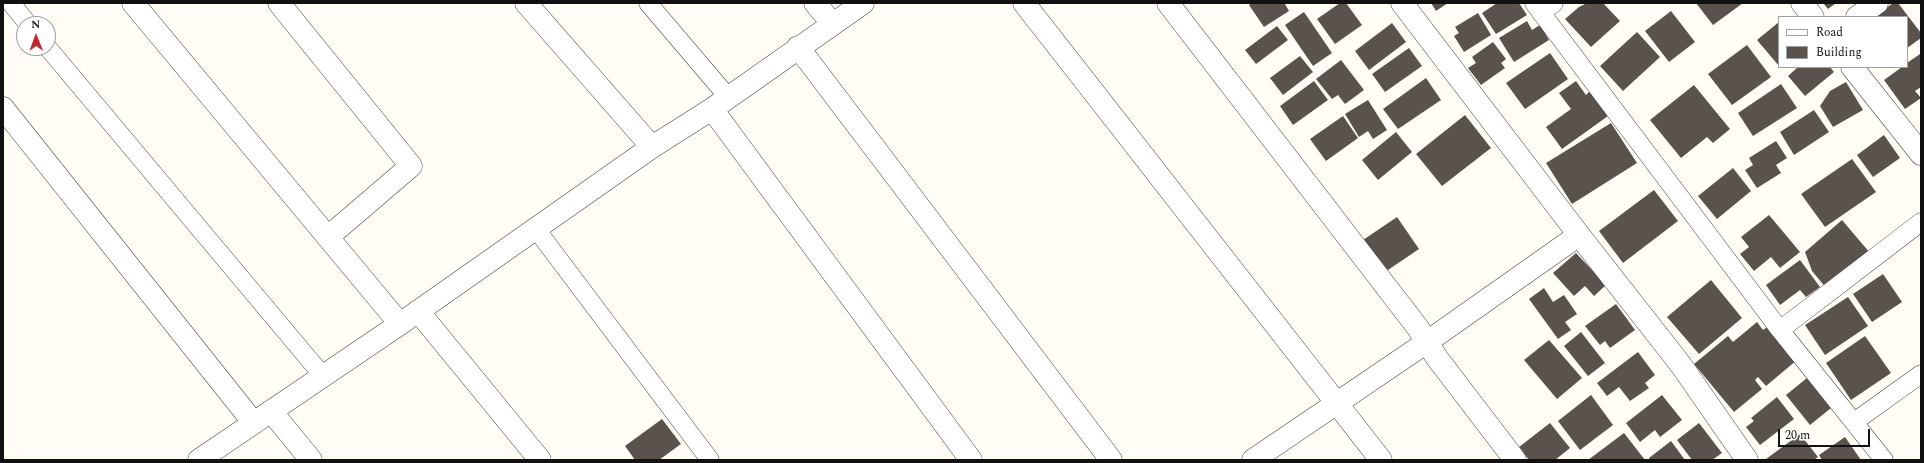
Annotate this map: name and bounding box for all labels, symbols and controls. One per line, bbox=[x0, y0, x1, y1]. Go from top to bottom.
north arrow bbox=[16, 16, 56, 56]
text: N bbox=[31, 16, 40, 33]
legend bbox=[1778, 16, 1908, 68]
text: Road bbox=[1816, 23, 1843, 42]
text: Building bbox=[1816, 43, 1862, 62]
scale bar bbox=[1780, 421, 1872, 447]
text: 20 m bbox=[1785, 426, 1810, 445]

